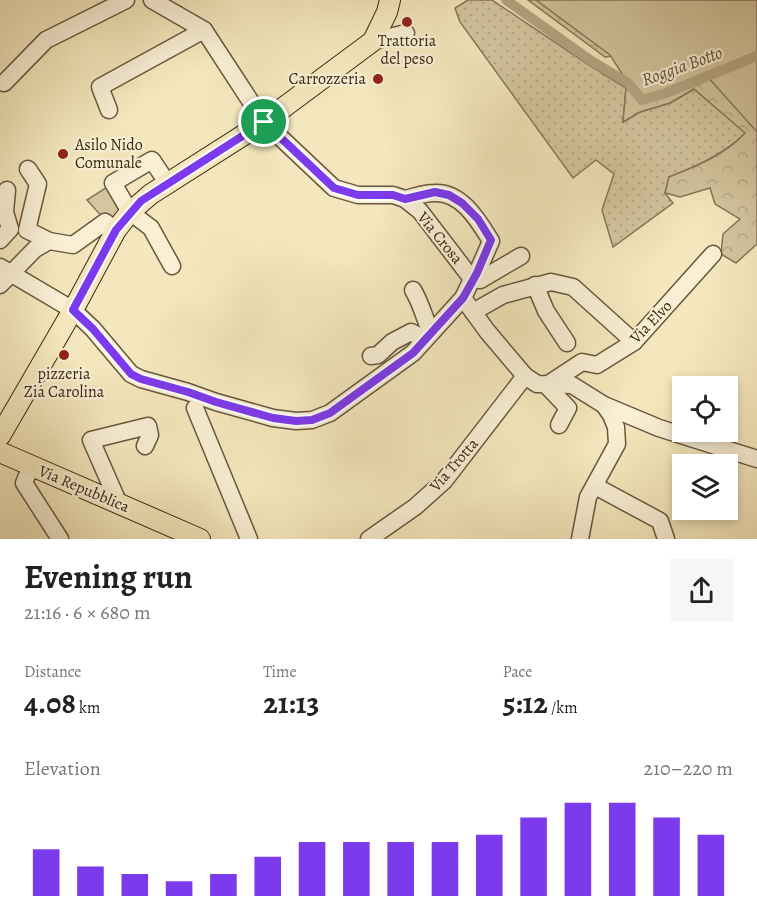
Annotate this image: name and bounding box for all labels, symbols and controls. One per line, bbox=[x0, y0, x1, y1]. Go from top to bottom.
marker: Trattoria del peso bbox=[400, 15, 414, 29]
place label: Trattoria del peso bbox=[378, 30, 437, 70]
water label: Roggia Botto bbox=[638, 40, 726, 92]
place label: Carrozzeria bbox=[288, 68, 367, 90]
marker: Carrozzeria bbox=[371, 72, 385, 86]
pin bbox=[238, 96, 289, 147]
icon: arrive bbox=[247, 105, 280, 138]
place label: Asilo Nido Comunale bbox=[74, 134, 143, 174]
marker: Asilo Nido Comunale bbox=[56, 147, 70, 161]
street label: Via Crosa bbox=[411, 206, 468, 269]
street label: Via Elvo bbox=[624, 295, 677, 349]
marker: pizzeria Zia Carolina bbox=[57, 348, 71, 362]
place label: pizzeria Zia Carolina bbox=[24, 363, 105, 403]
map controls bbox=[672, 376, 738, 520]
button: locate bbox=[672, 376, 738, 442]
street label: Via Trotta bbox=[424, 433, 484, 497]
button: layers bbox=[672, 454, 738, 520]
street label: Via Repubblica bbox=[34, 460, 133, 518]
text: Evening run bbox=[24, 554, 193, 599]
button: share bbox=[670, 559, 733, 622]
text: 21:16 · 6 × 680 m bbox=[24, 599, 151, 626]
text: Distance bbox=[24, 661, 81, 683]
text: Time bbox=[263, 661, 297, 683]
text: Pace bbox=[503, 661, 532, 683]
text: 4.08 bbox=[24, 683, 76, 723]
text: 21:13 bbox=[263, 683, 319, 723]
text: 5:12 bbox=[503, 683, 548, 723]
text: km bbox=[76, 697, 100, 719]
text: /km bbox=[548, 697, 578, 719]
text: Elevation bbox=[24, 755, 101, 782]
text: 210–220 m bbox=[644, 755, 733, 782]

